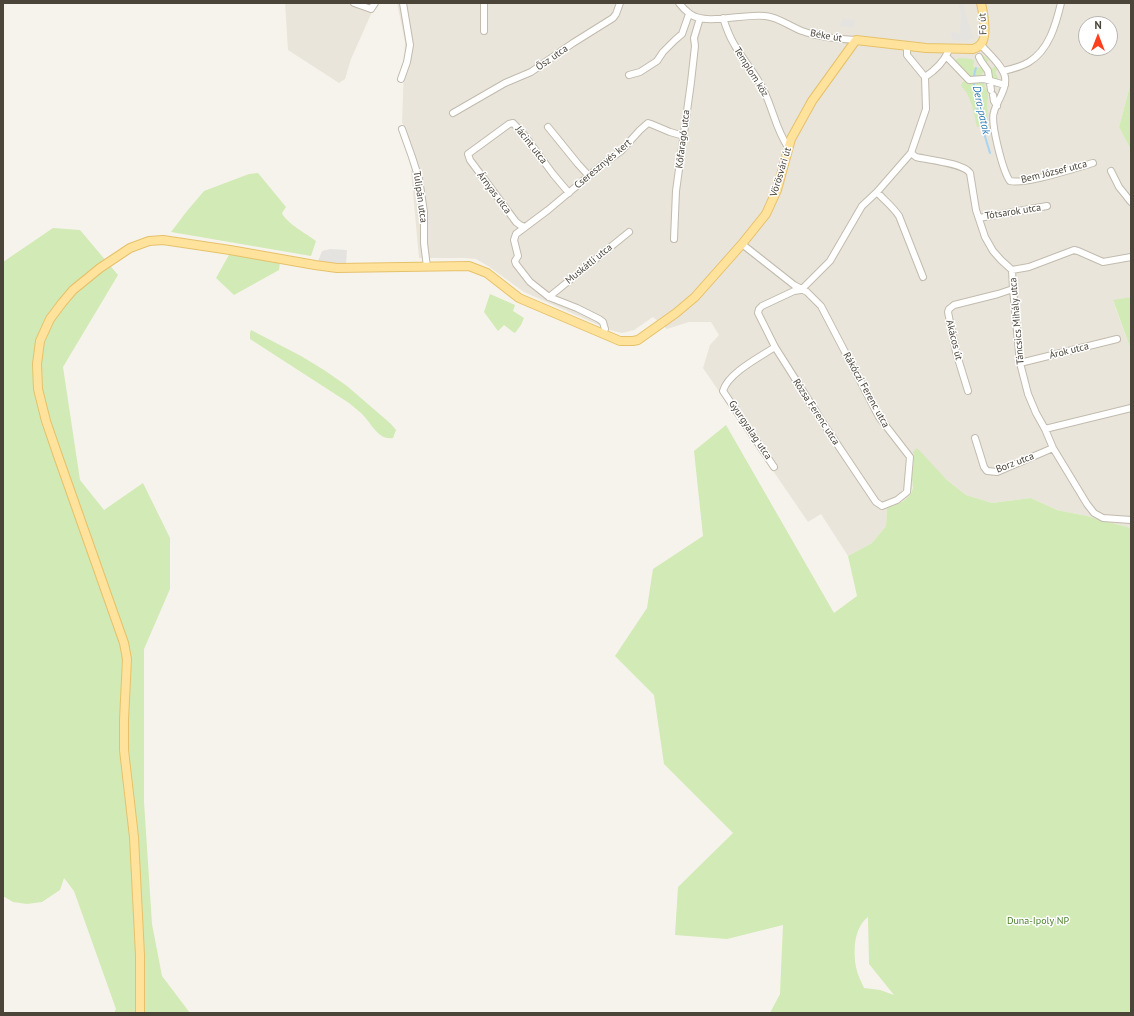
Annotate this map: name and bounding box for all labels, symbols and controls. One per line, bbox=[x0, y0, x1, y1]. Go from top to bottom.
street label: Fő út bbox=[976, 13, 990, 35]
north arrow bbox=[1078, 16, 1118, 56]
text: N bbox=[1094, 18, 1102, 32]
street label: Béke út bbox=[809, 27, 843, 45]
street label: Ősz utca bbox=[534, 43, 570, 73]
street label: Templom köz bbox=[731, 45, 771, 99]
water label: Dera-patak bbox=[969, 84, 993, 136]
street label: Kőfaragó utca bbox=[673, 109, 693, 169]
street label: Jácint utca bbox=[513, 124, 549, 166]
street label: Cseresznyés kert bbox=[572, 137, 634, 191]
street label: Vörösvári út bbox=[768, 146, 794, 198]
street label: Bem József utca bbox=[1020, 158, 1088, 186]
street label: Tulipán utca bbox=[410, 170, 430, 224]
street label: Árnyas utca bbox=[474, 170, 514, 216]
street label: Tótsarok utca bbox=[984, 202, 1042, 222]
street label: Muskátli utca bbox=[563, 241, 615, 287]
street label: Táncsics Mihály utca bbox=[1007, 277, 1027, 365]
street label: Akácos út bbox=[943, 319, 965, 361]
street label: Árok utca bbox=[1048, 340, 1090, 362]
street label: Rákóczi Ferenc utca bbox=[840, 350, 892, 430]
street label: Rózsa Ferenc utca bbox=[790, 377, 842, 447]
street label: Gyurgyalag utca bbox=[726, 398, 774, 462]
street label: Borz utca bbox=[994, 450, 1036, 476]
park label: Duna-Ipoly NP bbox=[1007, 915, 1069, 927]

